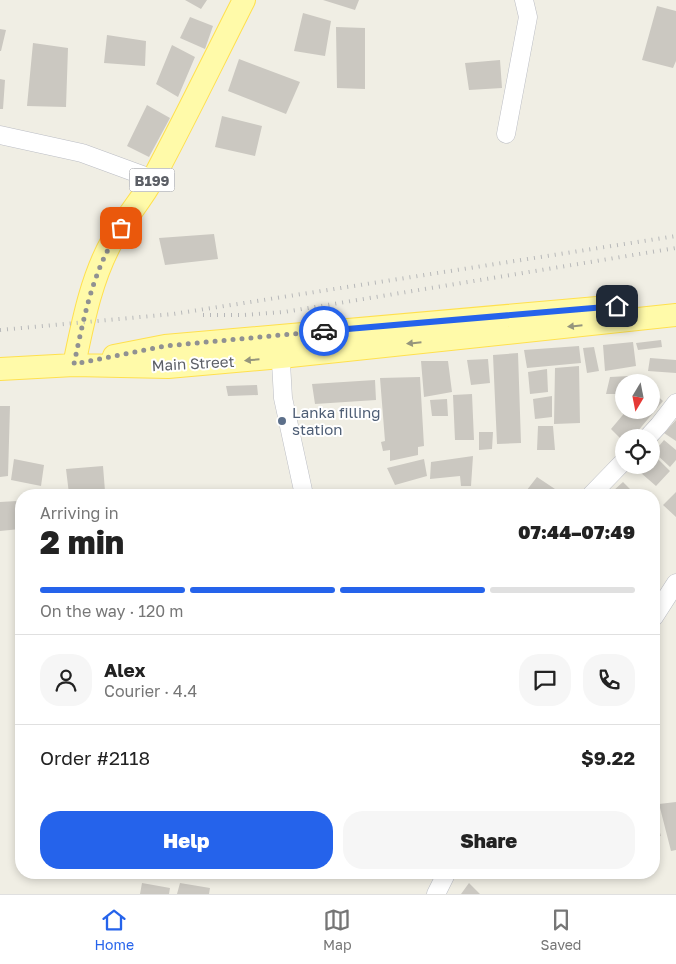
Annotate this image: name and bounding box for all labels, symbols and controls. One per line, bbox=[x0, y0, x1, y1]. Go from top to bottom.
road number: B199 bbox=[130, 168, 174, 192]
pin bbox=[100, 207, 142, 249]
icon: bag bbox=[107, 214, 135, 242]
pin bbox=[596, 285, 638, 327]
icon: home bbox=[603, 292, 631, 320]
courier bbox=[299, 306, 349, 356]
icon: car bbox=[310, 317, 338, 345]
one-way arrow bbox=[567, 322, 583, 330]
one-way arrow bbox=[406, 339, 422, 347]
street label: Main Street bbox=[151, 352, 235, 374]
one-way arrow bbox=[244, 356, 260, 364]
north arrow bbox=[615, 374, 660, 419]
map controls bbox=[615, 374, 660, 474]
place label: Lanka filling station bbox=[292, 403, 381, 438]
marker: Lanka filling station bbox=[276, 415, 288, 427]
button: locate bbox=[615, 429, 660, 474]
text: Arriving in bbox=[40, 503, 119, 523]
text: 07:44–07:49 bbox=[518, 520, 635, 543]
text: 2 min bbox=[40, 523, 124, 561]
text: On the way · 120 m bbox=[40, 601, 183, 621]
button: person bbox=[40, 654, 92, 706]
button: chat bbox=[519, 654, 571, 706]
button: phone bbox=[583, 654, 635, 706]
text: Alex bbox=[104, 658, 145, 681]
text: Courier · 4.4 bbox=[104, 681, 197, 701]
text: Order #2118 bbox=[40, 746, 150, 769]
text: $9.22 bbox=[581, 746, 635, 769]
button: Help bbox=[40, 811, 333, 869]
button: Share bbox=[343, 811, 635, 869]
tab: Home bbox=[94, 906, 134, 953]
tab: Map bbox=[323, 906, 352, 953]
tab: Saved bbox=[541, 906, 581, 953]

